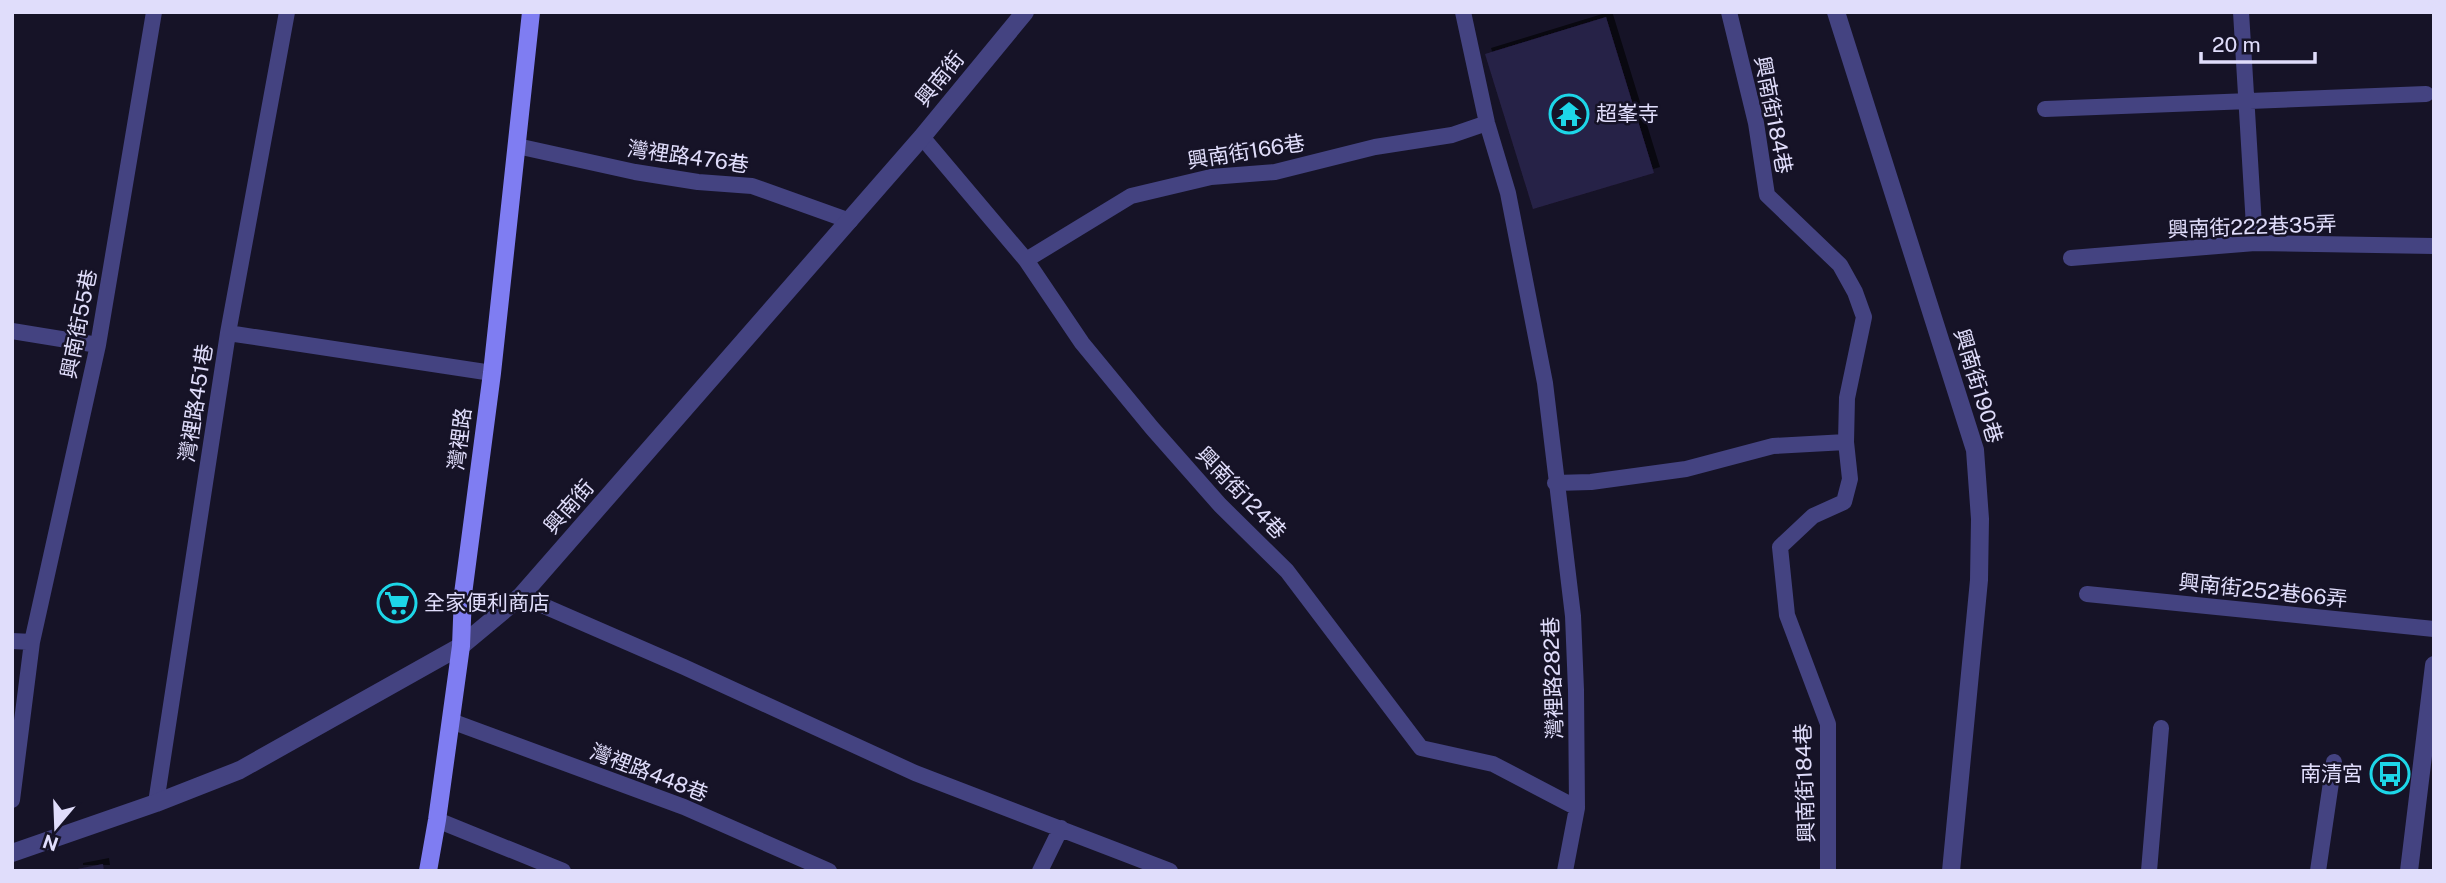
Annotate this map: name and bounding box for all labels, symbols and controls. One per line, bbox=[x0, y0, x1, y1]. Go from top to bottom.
scale bar bbox=[2201, 21, 2315, 65]
text: 20 m bbox=[2212, 32, 2261, 57]
street label: 興南街 bbox=[910, 46, 969, 111]
street label: 興南街184巷 bbox=[1750, 54, 1797, 176]
temple icon: 超峯寺 bbox=[1548, 93, 1590, 135]
place label: 超峯寺 bbox=[1596, 101, 1659, 126]
street label: 興南街166巷 bbox=[1185, 130, 1306, 173]
street label: 灣裡路476巷 bbox=[626, 136, 750, 177]
street label: 興南街222巷35弄 bbox=[2167, 211, 2337, 242]
street label: 興南街55巷 bbox=[56, 267, 101, 381]
street label: 興南街190巷 bbox=[1949, 326, 2008, 446]
street label: 灣裡路451巷 bbox=[174, 342, 217, 464]
street label: 灣裡路 bbox=[443, 406, 476, 472]
street label: 興南街124巷 bbox=[1191, 441, 1291, 544]
street label: 興南街 bbox=[539, 475, 599, 539]
street label: 興南街252巷66弄 bbox=[2177, 569, 2349, 612]
supermarket icon: 全家便利商店 bbox=[376, 582, 418, 624]
place label: 全家便利商店 bbox=[424, 590, 550, 615]
street label: 灣裡路282巷 bbox=[1538, 616, 1567, 740]
street label: 興南街184巷 bbox=[1790, 723, 1819, 843]
street label: 灣裡路448巷 bbox=[587, 739, 712, 806]
bus stop icon: 南清宮 bbox=[2369, 753, 2411, 795]
place label: 南清宮 bbox=[2300, 761, 2363, 786]
north arrow bbox=[21, 792, 91, 862]
text: N bbox=[40, 830, 61, 856]

